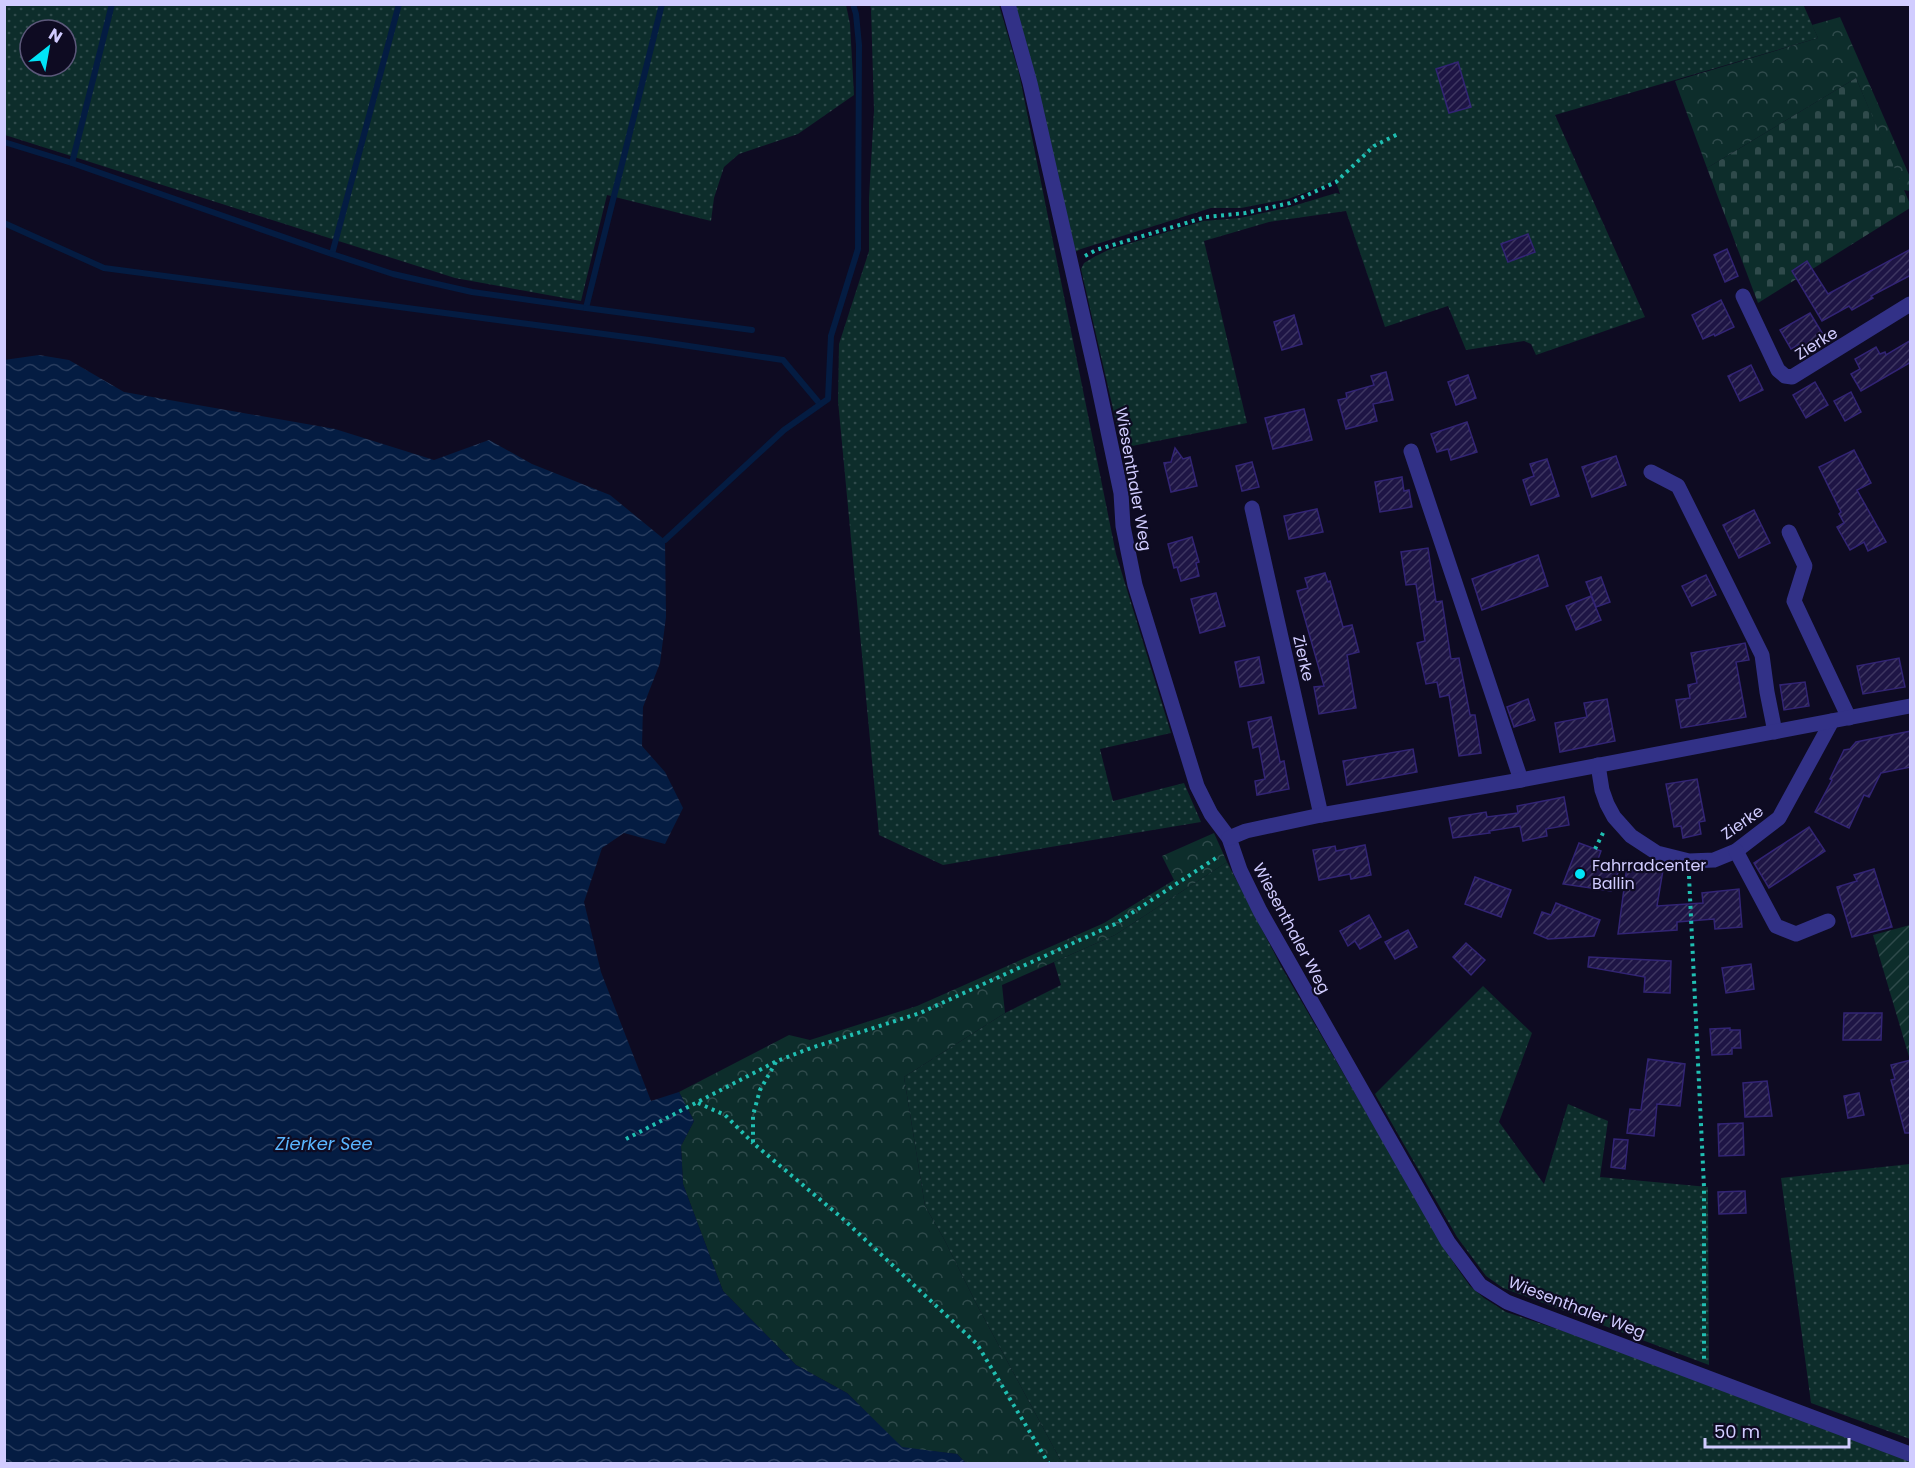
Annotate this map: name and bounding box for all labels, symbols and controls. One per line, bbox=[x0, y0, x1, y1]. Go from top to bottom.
north arrow bbox=[18, 18, 78, 78]
text: N bbox=[44, 23, 67, 49]
street label: Zierke bbox=[1790, 321, 1842, 366]
street label: Wiesenthaler Weg bbox=[1110, 406, 1157, 553]
street label: Zierke bbox=[1287, 633, 1320, 683]
street label: Zierke bbox=[1717, 800, 1768, 845]
place label: Fahrradcenter Ballin bbox=[1592, 854, 1706, 895]
street label: Wiesenthaler Weg bbox=[1247, 859, 1336, 998]
marker: Fahrradcenter Ballin bbox=[1573, 867, 1587, 881]
water label: Zierker See bbox=[274, 1131, 373, 1156]
street label: Wiesenthaler Weg bbox=[1505, 1271, 1649, 1344]
scale bar bbox=[1705, 1411, 1849, 1449]
text: 50 m bbox=[1714, 1419, 1760, 1444]

